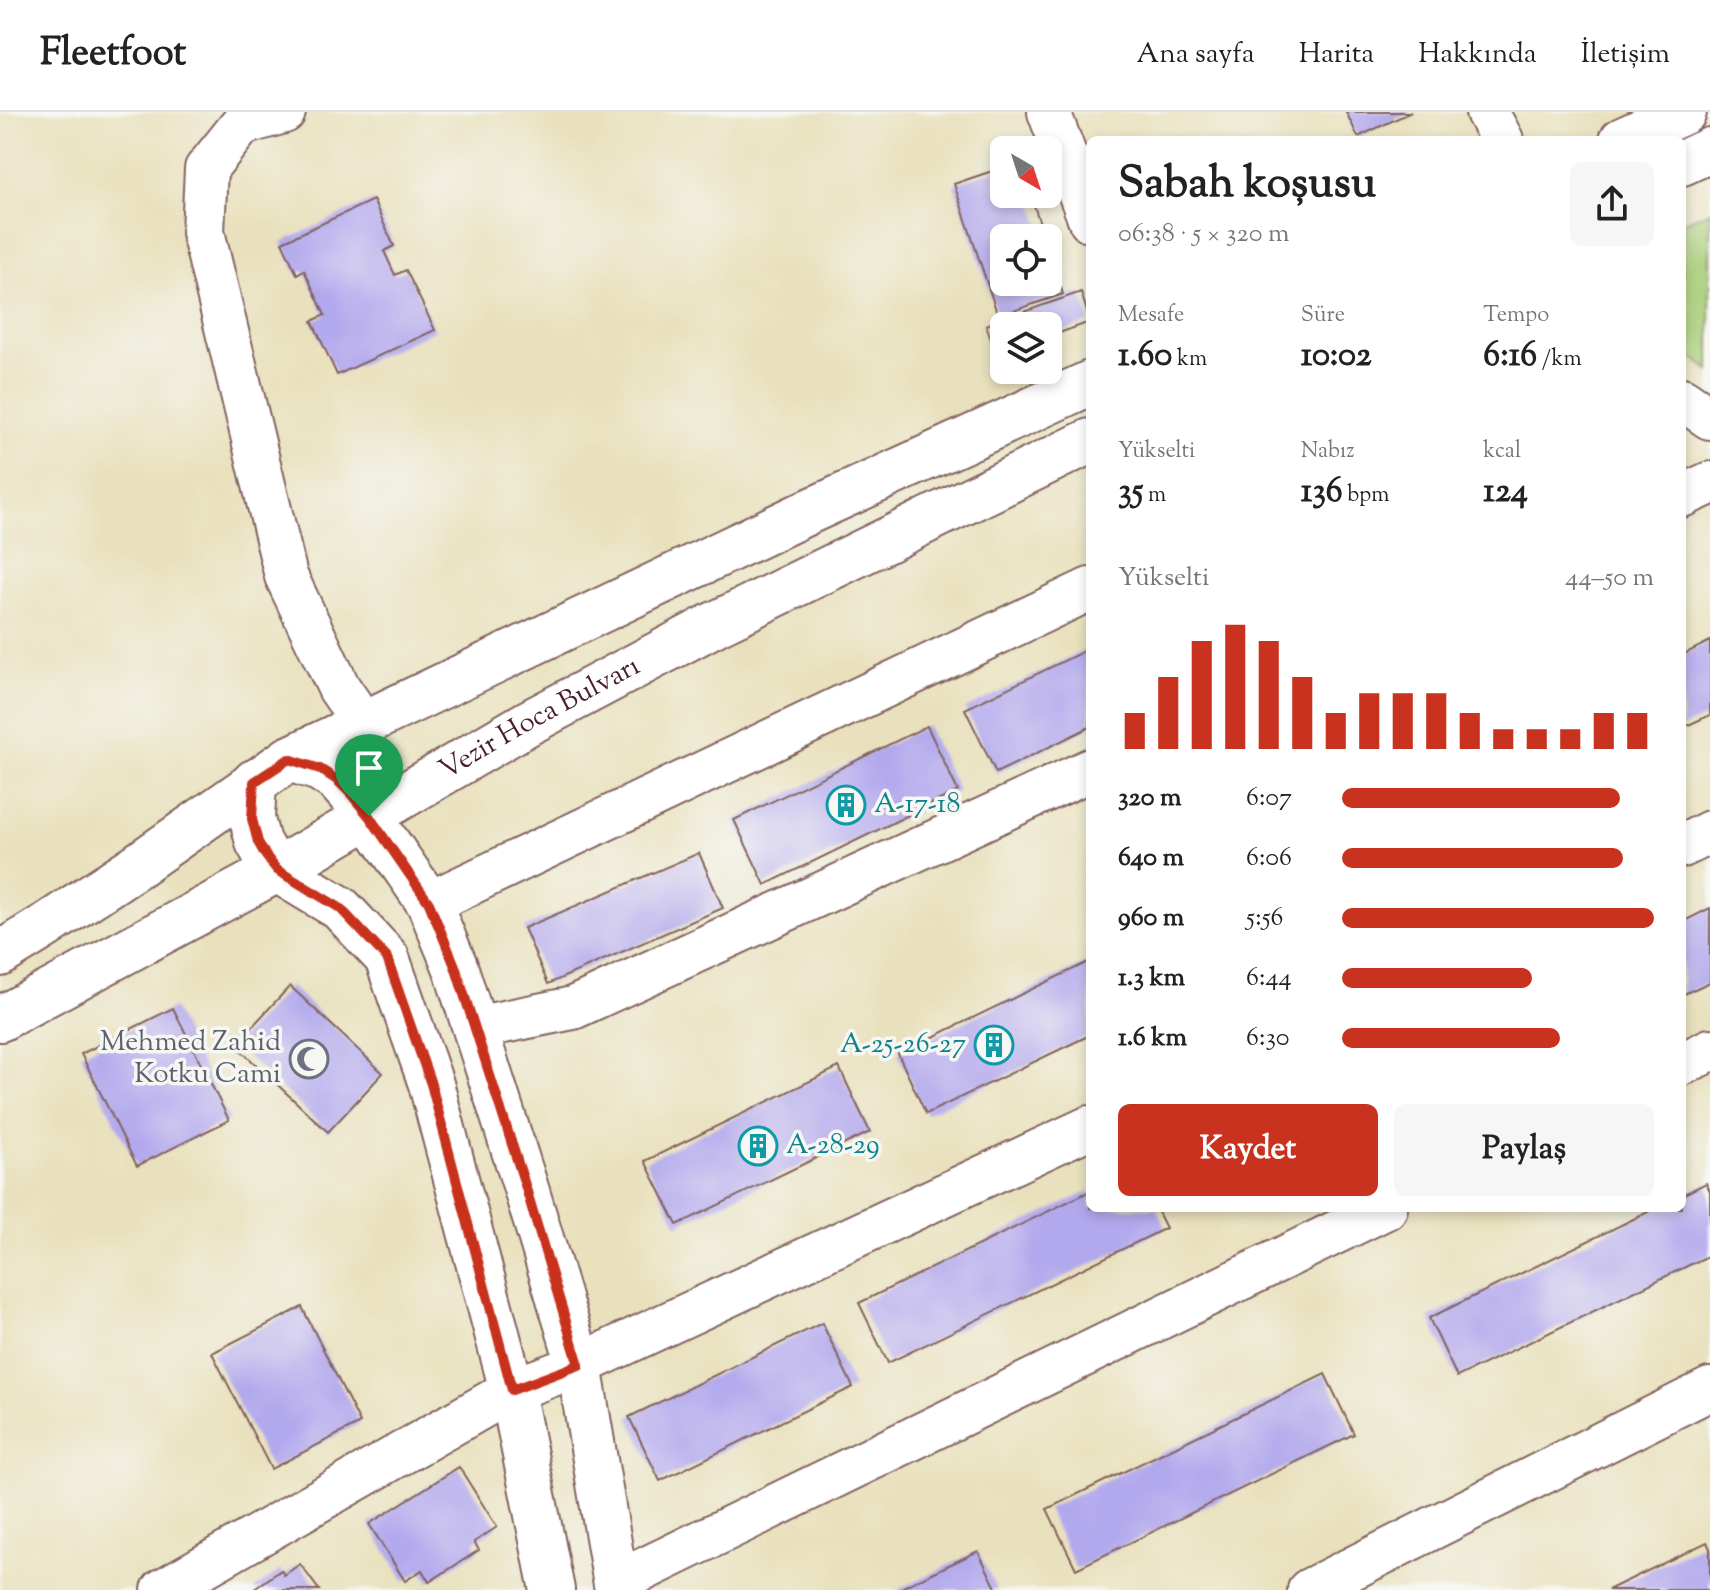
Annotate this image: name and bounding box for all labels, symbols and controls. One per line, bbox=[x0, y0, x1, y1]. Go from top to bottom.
text: Fleetfoot bbox=[40, 28, 186, 82]
text: Ana sayfa bbox=[1137, 35, 1255, 75]
text: Harita bbox=[1299, 35, 1374, 75]
text: Hakkında bbox=[1418, 35, 1537, 75]
text: İletişim bbox=[1581, 35, 1670, 75]
north arrow bbox=[990, 136, 1062, 208]
map controls bbox=[990, 136, 1062, 384]
text: Sabah koşusu bbox=[1118, 154, 1376, 217]
button: share bbox=[1570, 162, 1654, 246]
text: 06:38 · 5 × 320 m bbox=[1118, 216, 1289, 253]
button: locate bbox=[990, 224, 1062, 296]
text: Mesafe bbox=[1118, 300, 1184, 332]
text: Süre bbox=[1301, 300, 1345, 332]
text: Tempo bbox=[1483, 300, 1549, 332]
button: layers bbox=[990, 312, 1062, 384]
text: 1.60 bbox=[1118, 332, 1172, 381]
text: 10:02 bbox=[1301, 332, 1372, 381]
text: 6:16 bbox=[1483, 332, 1537, 381]
text: km bbox=[1172, 344, 1207, 376]
text: /km bbox=[1537, 344, 1582, 376]
text: Yükselti bbox=[1118, 436, 1195, 468]
text: Nabız bbox=[1301, 436, 1355, 468]
text: kcal bbox=[1483, 436, 1521, 468]
text: 35 bbox=[1118, 468, 1143, 517]
text: 136 bbox=[1301, 468, 1343, 517]
text: 124 bbox=[1483, 468, 1528, 517]
text: m bbox=[1143, 480, 1166, 512]
text: bpm bbox=[1343, 480, 1389, 512]
text: Yükselti bbox=[1118, 560, 1209, 597]
text: 44–50 m bbox=[1565, 560, 1654, 597]
street label: Vezir Hoca Bulvarı bbox=[432, 647, 647, 790]
pin bbox=[335, 734, 403, 816]
icon: arrive bbox=[347, 746, 391, 790]
text: 320 m bbox=[1118, 780, 1181, 817]
text: 6:07 bbox=[1246, 780, 1292, 817]
building icon: A-17-18 bbox=[825, 784, 867, 826]
place label: A-17-18 bbox=[874, 785, 960, 825]
text: 640 m bbox=[1118, 840, 1184, 877]
text: 6:06 bbox=[1246, 840, 1292, 877]
text: 960 m bbox=[1118, 900, 1184, 937]
text: 5:56 bbox=[1246, 900, 1283, 937]
text: 1.3 km bbox=[1118, 960, 1185, 997]
text: 6:44 bbox=[1246, 960, 1292, 997]
text: 1.6 km bbox=[1118, 1020, 1187, 1057]
text: 6:30 bbox=[1246, 1020, 1289, 1057]
place label: Mehmed Zahid Kotku Cami bbox=[100, 1023, 281, 1095]
building icon: A-25-26-27 bbox=[973, 1024, 1015, 1066]
place label: A-25-26-27 bbox=[840, 1025, 966, 1065]
mosque icon: Mehmed Zahid Kotku Cami bbox=[288, 1038, 330, 1080]
button: Kaydet bbox=[1118, 1104, 1378, 1196]
button: Paylaş bbox=[1394, 1104, 1654, 1196]
building icon: A-28-29 bbox=[737, 1125, 779, 1167]
place label: A-28-29 bbox=[786, 1126, 880, 1166]

